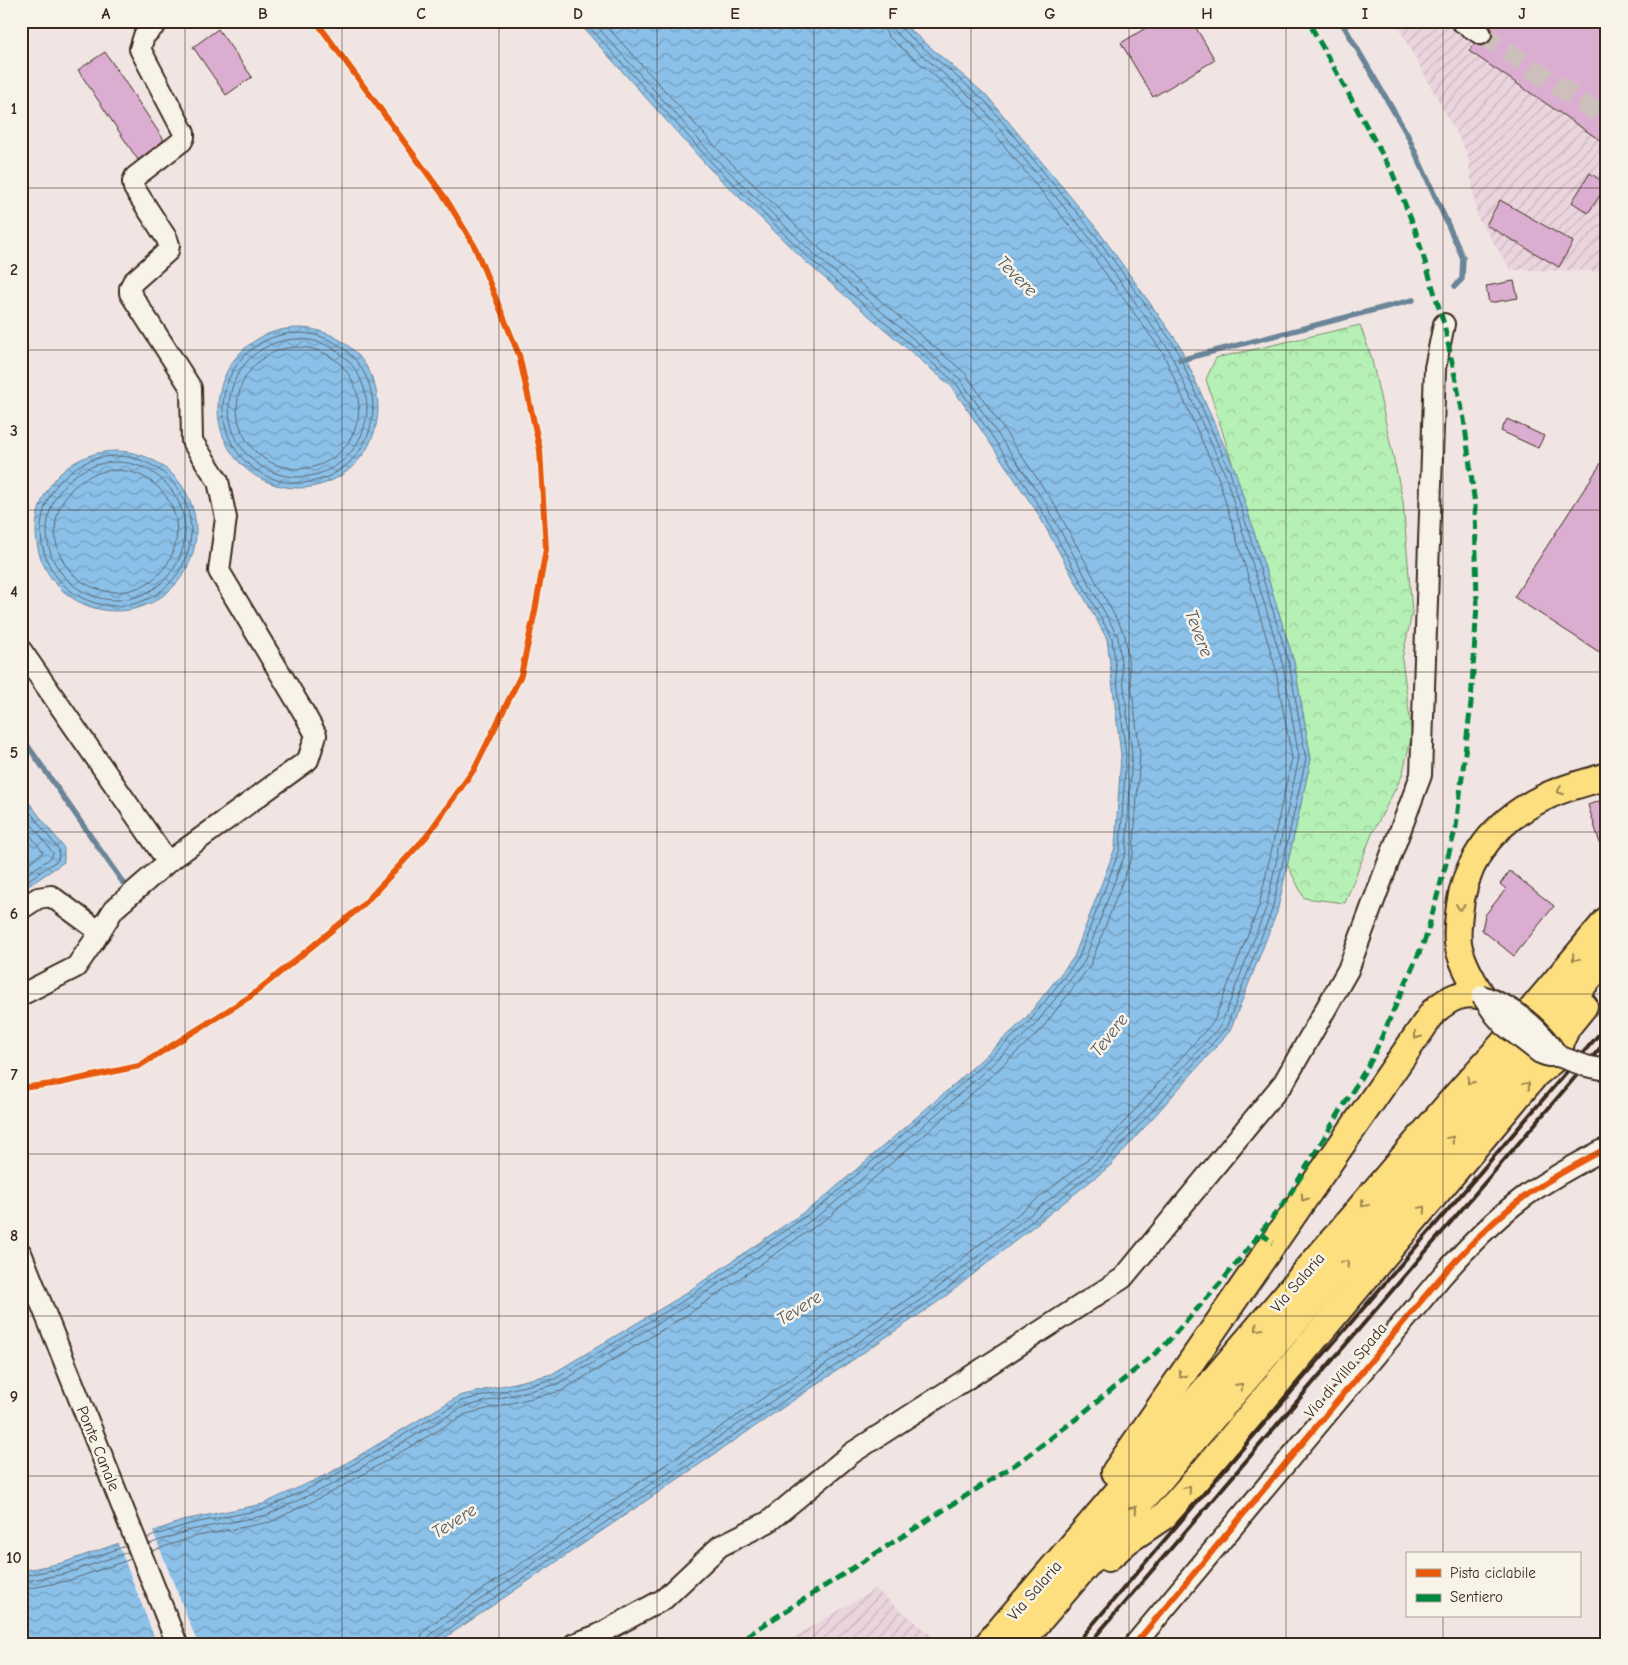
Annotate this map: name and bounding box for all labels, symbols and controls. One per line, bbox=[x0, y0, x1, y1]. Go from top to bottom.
text: A bbox=[102, 5, 111, 23]
text: B bbox=[258, 5, 268, 23]
text: C bbox=[416, 5, 426, 23]
text: D bbox=[573, 5, 583, 23]
text: E bbox=[730, 5, 740, 23]
text: F bbox=[888, 5, 898, 23]
text: G bbox=[1044, 5, 1056, 23]
text: H bbox=[1201, 5, 1213, 23]
text: I bbox=[1362, 5, 1368, 23]
text: J bbox=[1518, 5, 1526, 23]
text: 1 bbox=[11, 100, 17, 118]
water label: Tevere bbox=[992, 252, 1041, 301]
text: 2 bbox=[10, 261, 18, 279]
text: 3 bbox=[10, 422, 18, 440]
text: 4 bbox=[10, 583, 18, 601]
water label: Tevere bbox=[1180, 606, 1217, 660]
text: 5 bbox=[10, 744, 18, 762]
one-way arrow bbox=[1556, 785, 1565, 795]
one-way arrow bbox=[1455, 904, 1466, 912]
text: 6 bbox=[10, 905, 18, 923]
one-way arrow bbox=[1572, 952, 1581, 961]
water label: Tevere bbox=[1086, 1009, 1133, 1061]
one-way arrow bbox=[1414, 1030, 1423, 1040]
text: 7 bbox=[10, 1066, 18, 1084]
one-way arrow bbox=[1467, 1075, 1475, 1084]
one-way arrow bbox=[1521, 1081, 1530, 1090]
one-way arrow bbox=[1446, 1136, 1454, 1145]
one-way arrow bbox=[1301, 1193, 1310, 1202]
one-way arrow bbox=[1360, 1199, 1369, 1208]
one-way arrow bbox=[1417, 1206, 1426, 1215]
text: 8 bbox=[10, 1227, 18, 1245]
street label: Via Salaria bbox=[1267, 1249, 1328, 1316]
one-way arrow bbox=[1340, 1260, 1349, 1269]
water label: Tevere bbox=[773, 1286, 826, 1330]
street label: Via di Villa Spada bbox=[1301, 1320, 1391, 1422]
one-way arrow bbox=[1255, 1322, 1264, 1331]
one-way arrow bbox=[1179, 1369, 1188, 1379]
one-way arrow bbox=[1234, 1382, 1243, 1391]
text: 9 bbox=[10, 1388, 18, 1406]
street label: Ponte Canale bbox=[73, 1403, 123, 1493]
one-way arrow bbox=[1182, 1486, 1191, 1495]
water label: Tevere bbox=[428, 1499, 481, 1543]
one-way arrow bbox=[1128, 1506, 1136, 1515]
text: 10 bbox=[6, 1549, 22, 1567]
legend bbox=[1406, 1552, 1580, 1618]
street label: Via Salaria bbox=[1004, 1557, 1065, 1624]
text: Pista ciclabile bbox=[1450, 1564, 1536, 1582]
text: Sentiero bbox=[1450, 1588, 1503, 1606]

